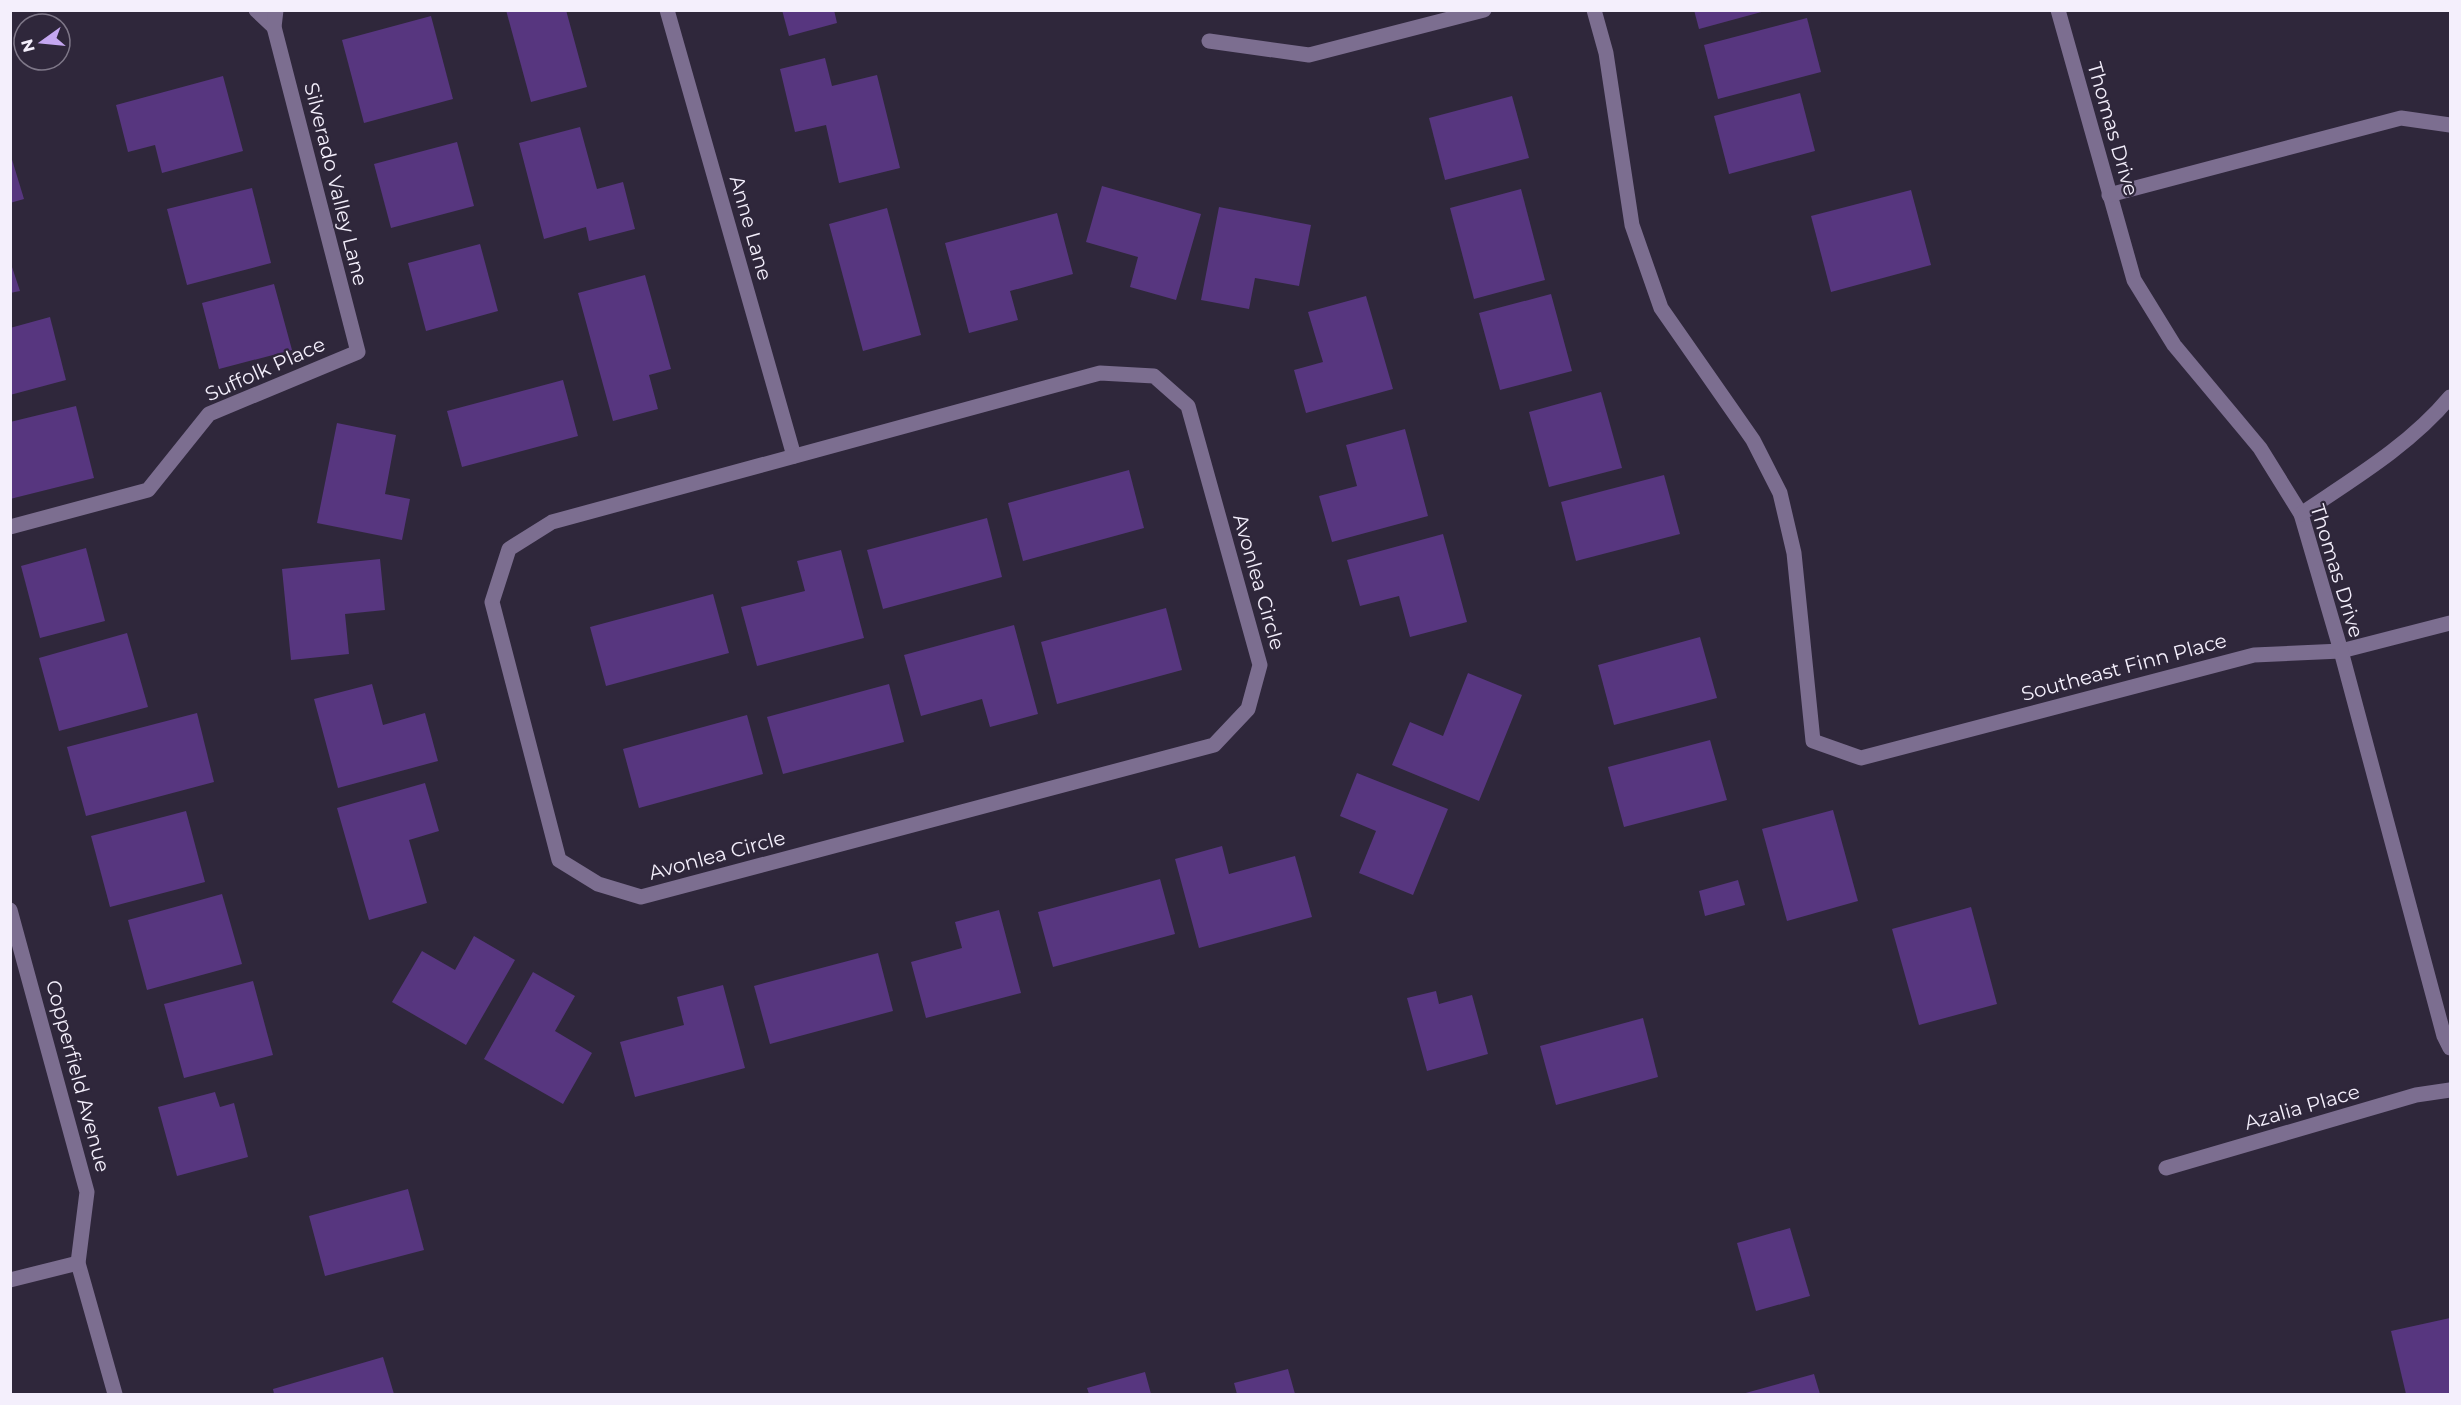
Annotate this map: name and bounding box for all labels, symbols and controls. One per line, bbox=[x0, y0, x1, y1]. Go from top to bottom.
north arrow bbox=[12, 12, 72, 72]
text: N bbox=[17, 37, 39, 54]
street label: Thomas Drive bbox=[2082, 59, 2144, 199]
street label: Silverado Valley Lane bbox=[299, 80, 373, 288]
street label: Anne Lane bbox=[725, 173, 777, 283]
street label: Suffolk Place bbox=[201, 332, 329, 406]
street label: Thomas Drive bbox=[2305, 502, 2369, 640]
street label: Avonlea Circle bbox=[1228, 511, 1290, 653]
street label: Southeast Finn Place bbox=[2019, 628, 2229, 706]
street label: Avonlea Circle bbox=[646, 825, 788, 885]
street label: Copperfield Avenue bbox=[41, 977, 115, 1175]
street label: Azalia Place bbox=[2242, 1079, 2362, 1135]

